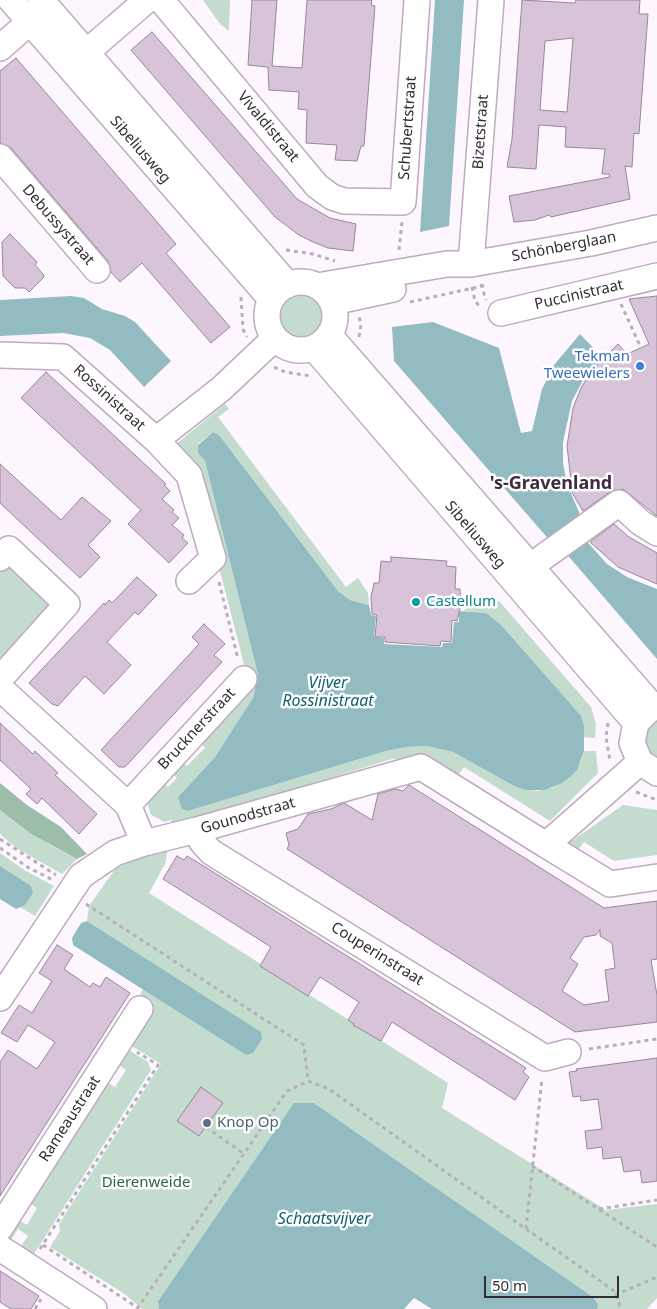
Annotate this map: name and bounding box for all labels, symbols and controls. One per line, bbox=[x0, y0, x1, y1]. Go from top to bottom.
street label: Schubertstraat bbox=[395, 75, 421, 181]
street label: Vivaldistraat bbox=[233, 88, 303, 166]
street label: Bizetstraat bbox=[469, 94, 493, 170]
street label: Sibeliusweg bbox=[106, 113, 174, 187]
street label: Debussystraat bbox=[18, 181, 98, 269]
street label: Schönberglaan bbox=[510, 228, 618, 266]
street label: Puccinistraat bbox=[533, 276, 625, 314]
place label: Tekman Tweewielers bbox=[544, 348, 630, 383]
marker: Tekman Tweewielers bbox=[634, 360, 646, 372]
street label: Rossinistraat bbox=[69, 361, 149, 435]
district label: 's-Gravenland bbox=[490, 473, 612, 495]
street label: Sibeliusweg bbox=[441, 498, 509, 572]
place label: Castellum bbox=[426, 593, 496, 611]
marker: Castellum bbox=[410, 596, 422, 608]
water label: Vijver Rossinistraat bbox=[282, 673, 374, 711]
street label: Brucknerstraat bbox=[155, 684, 239, 774]
street label: Gounodstraat bbox=[199, 794, 297, 838]
street label: Couperinstraat bbox=[327, 918, 427, 990]
street label: Rameaustraat bbox=[36, 1073, 104, 1165]
place label: Knop Op bbox=[217, 1114, 279, 1132]
marker: Knop Op bbox=[201, 1117, 213, 1129]
park label: Dierenweide bbox=[102, 1174, 190, 1192]
water label: Schaatsvijver bbox=[278, 1209, 370, 1229]
scale bar bbox=[487, 1266, 622, 1298]
text: 50 m bbox=[492, 1275, 527, 1295]

